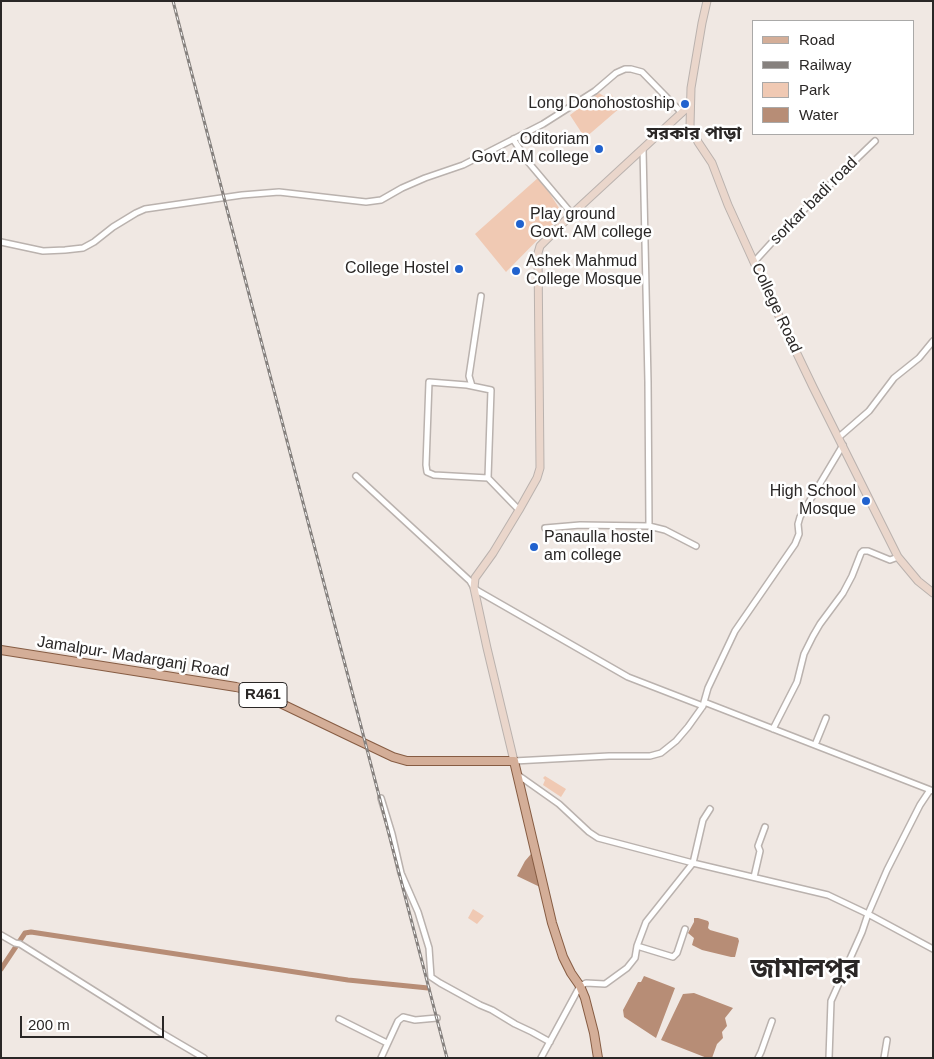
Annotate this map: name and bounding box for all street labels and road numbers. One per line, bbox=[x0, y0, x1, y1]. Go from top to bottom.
street label: sorkar badi road bbox=[766, 153, 862, 249]
street label: College Road bbox=[747, 260, 805, 356]
street label: Jamalpur- Madarganj Road bbox=[36, 632, 230, 682]
road number: R461 bbox=[239, 682, 287, 708]

